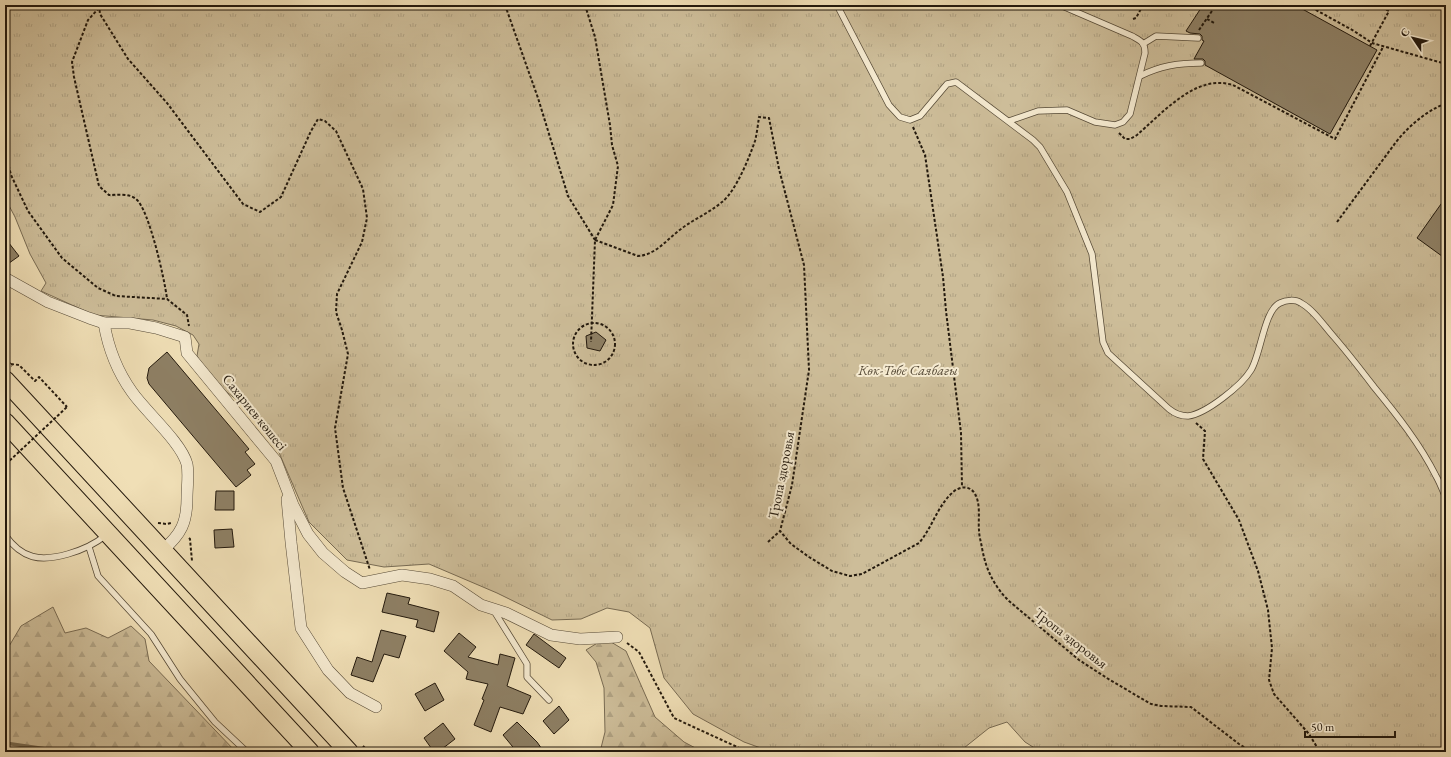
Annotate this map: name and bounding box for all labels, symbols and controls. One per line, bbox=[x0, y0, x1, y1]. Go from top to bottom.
north arrow bbox=[1393, 18, 1433, 58]
text: С bbox=[1397, 25, 1413, 39]
park label: Көк-Төбе Саябағы bbox=[857, 361, 958, 379]
street label: Сахариев көшесі bbox=[219, 370, 292, 454]
street label: Тропа здоровья bbox=[764, 430, 798, 520]
street label: Тропа здоровья bbox=[1031, 604, 1111, 672]
scale bar bbox=[1305, 713, 1395, 739]
text: 50 m bbox=[1311, 719, 1335, 735]

